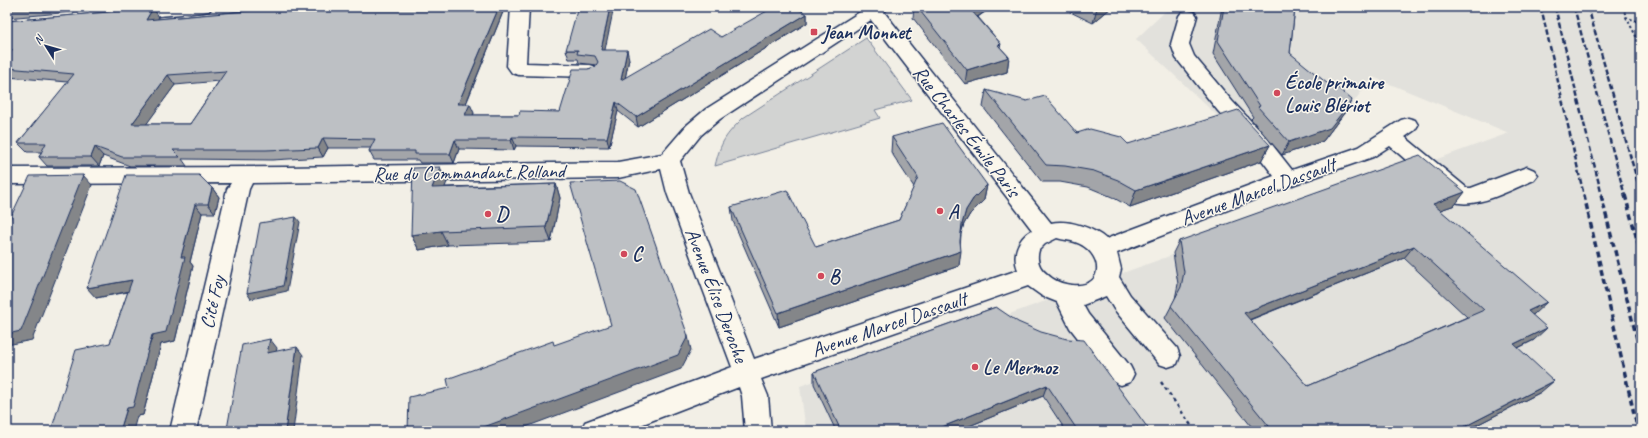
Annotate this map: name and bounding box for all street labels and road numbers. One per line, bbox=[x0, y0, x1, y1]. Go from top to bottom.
street label: Rue Charles Émile Paris bbox=[908, 61, 1027, 204]
street label: Avenue Marcel Dassault bbox=[1178, 151, 1342, 231]
street label: Rue du Commandant Rolland bbox=[373, 158, 568, 187]
street label: Avenue Élise Deroche bbox=[679, 224, 754, 367]
street label: Cité Foy bbox=[194, 271, 231, 331]
street label: Avenue Marcel Dassault bbox=[808, 285, 973, 363]

